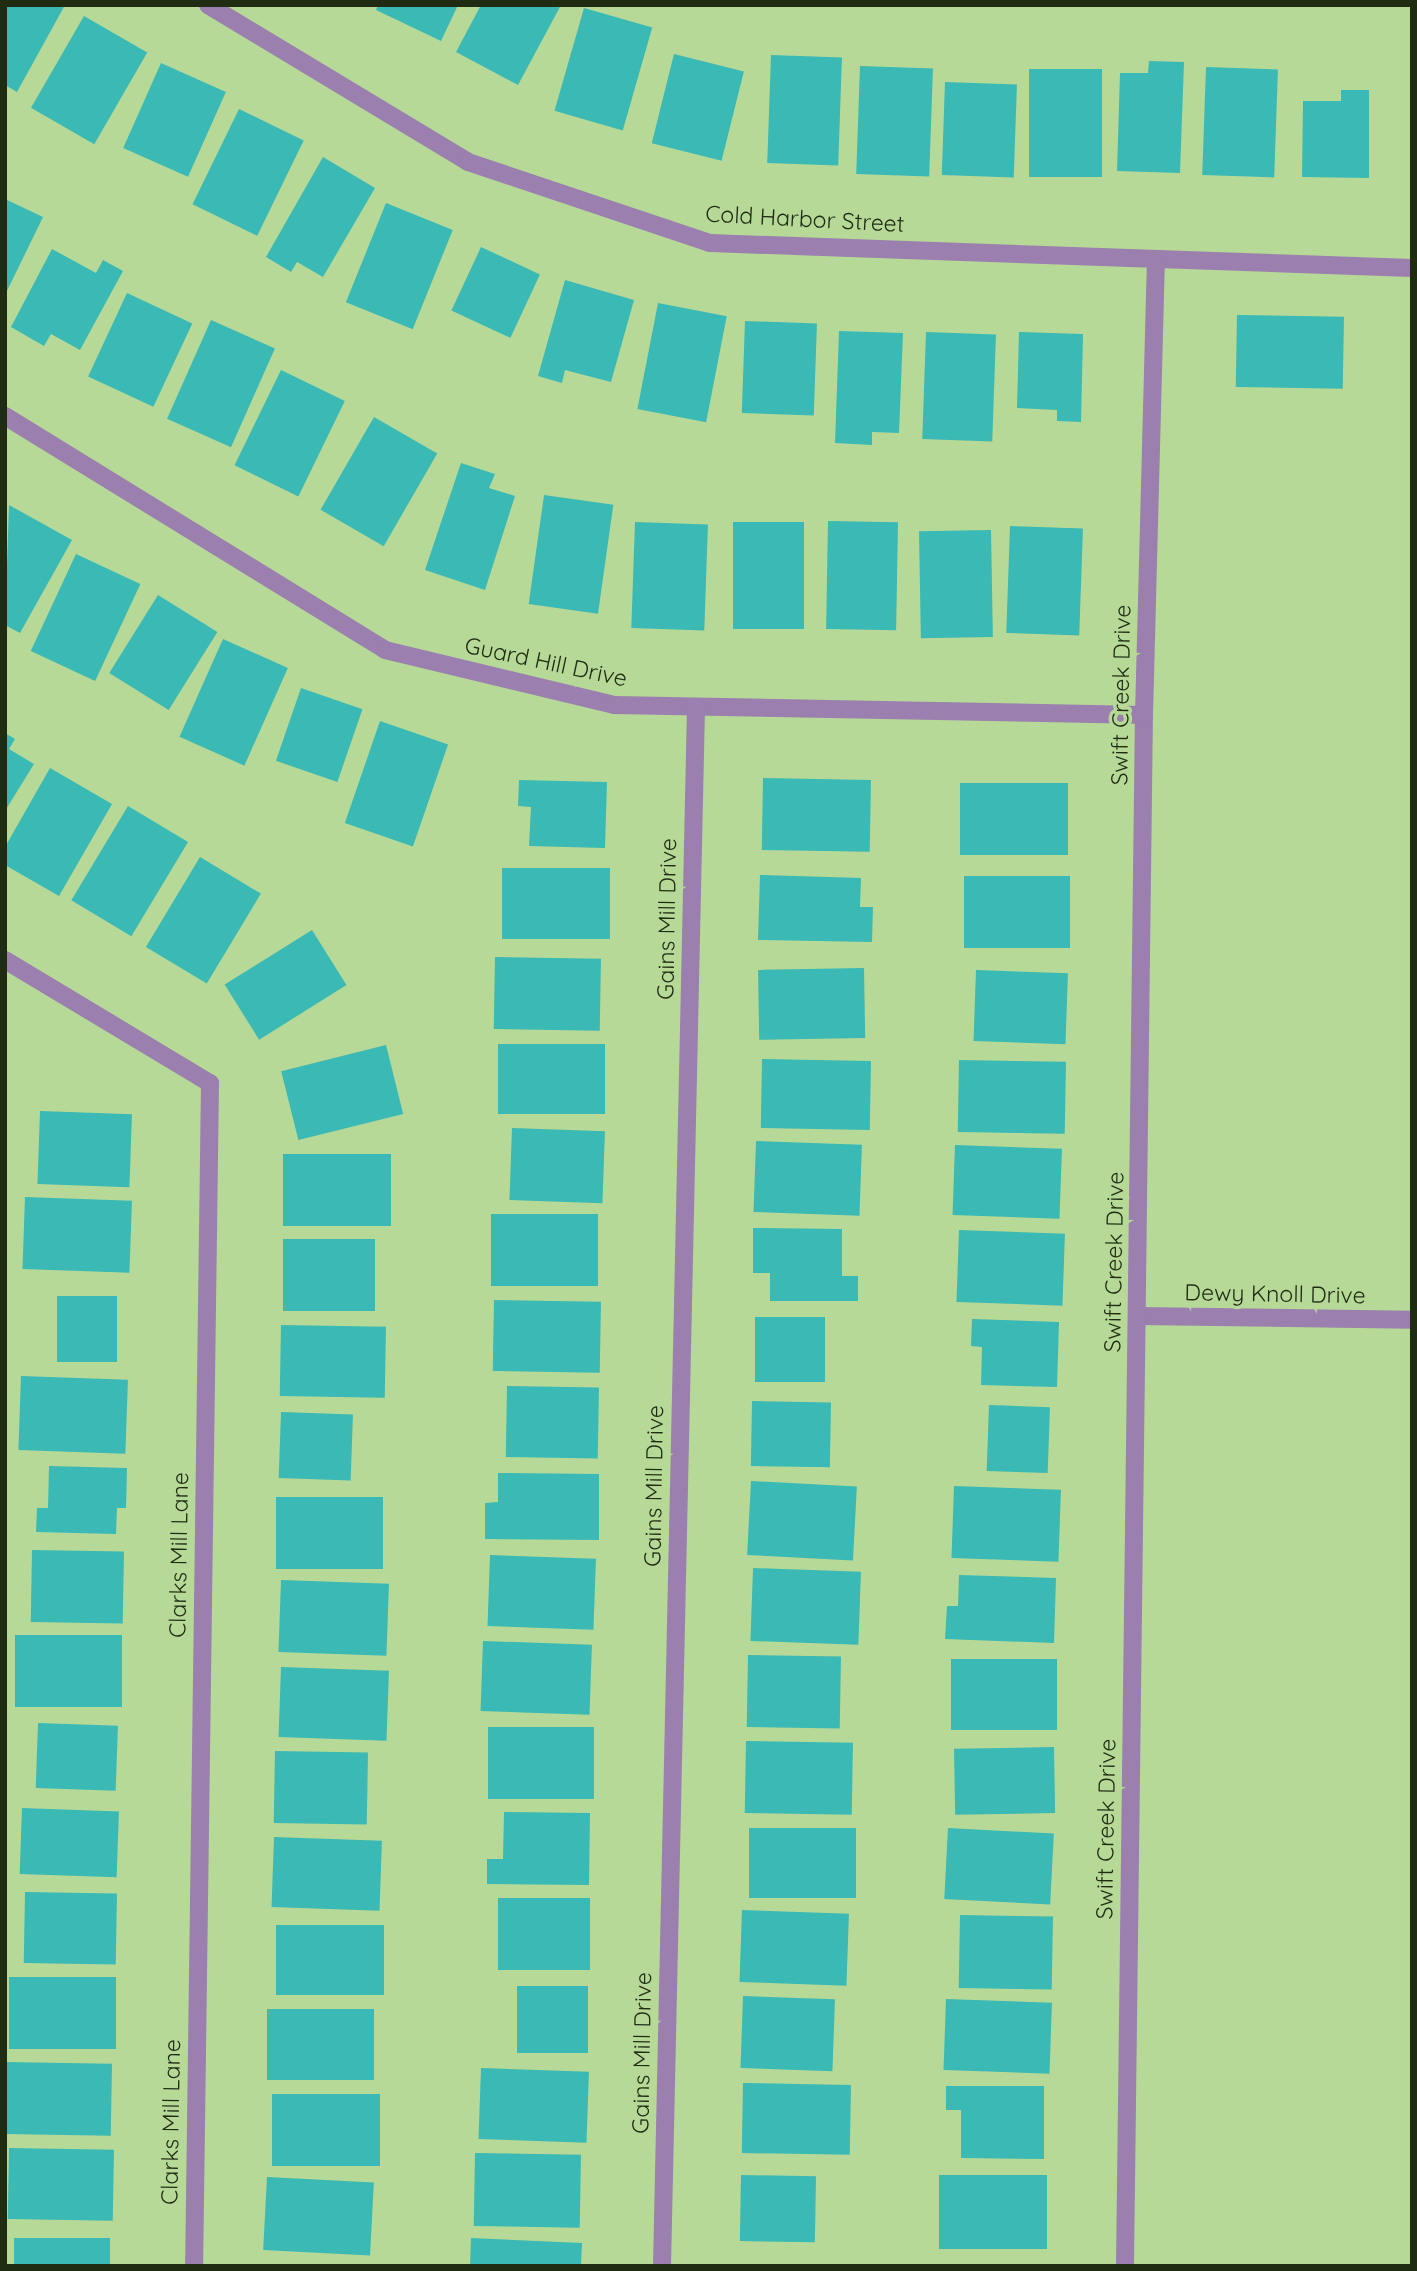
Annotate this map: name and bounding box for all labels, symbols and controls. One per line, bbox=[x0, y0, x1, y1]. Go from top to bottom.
street label: Cold Harbor Street bbox=[705, 200, 905, 238]
street label: Swift Creek Drive bbox=[1106, 604, 1136, 786]
street label: Guard Hill Drive bbox=[462, 631, 630, 693]
street label: Gains Mill Drive bbox=[652, 838, 682, 1000]
street label: Swift Creek Drive bbox=[1099, 1171, 1129, 1353]
street label: Dewy Knoll Drive bbox=[1184, 1279, 1366, 1309]
street label: Gains Mill Drive bbox=[639, 1405, 669, 1567]
street label: Clarks Mill Lane bbox=[164, 1472, 194, 1638]
street label: Swift Creek Drive bbox=[1091, 1738, 1121, 1920]
street label: Gains Mill Drive bbox=[627, 1972, 657, 2134]
street label: Clarks Mill Lane bbox=[156, 2039, 186, 2205]

